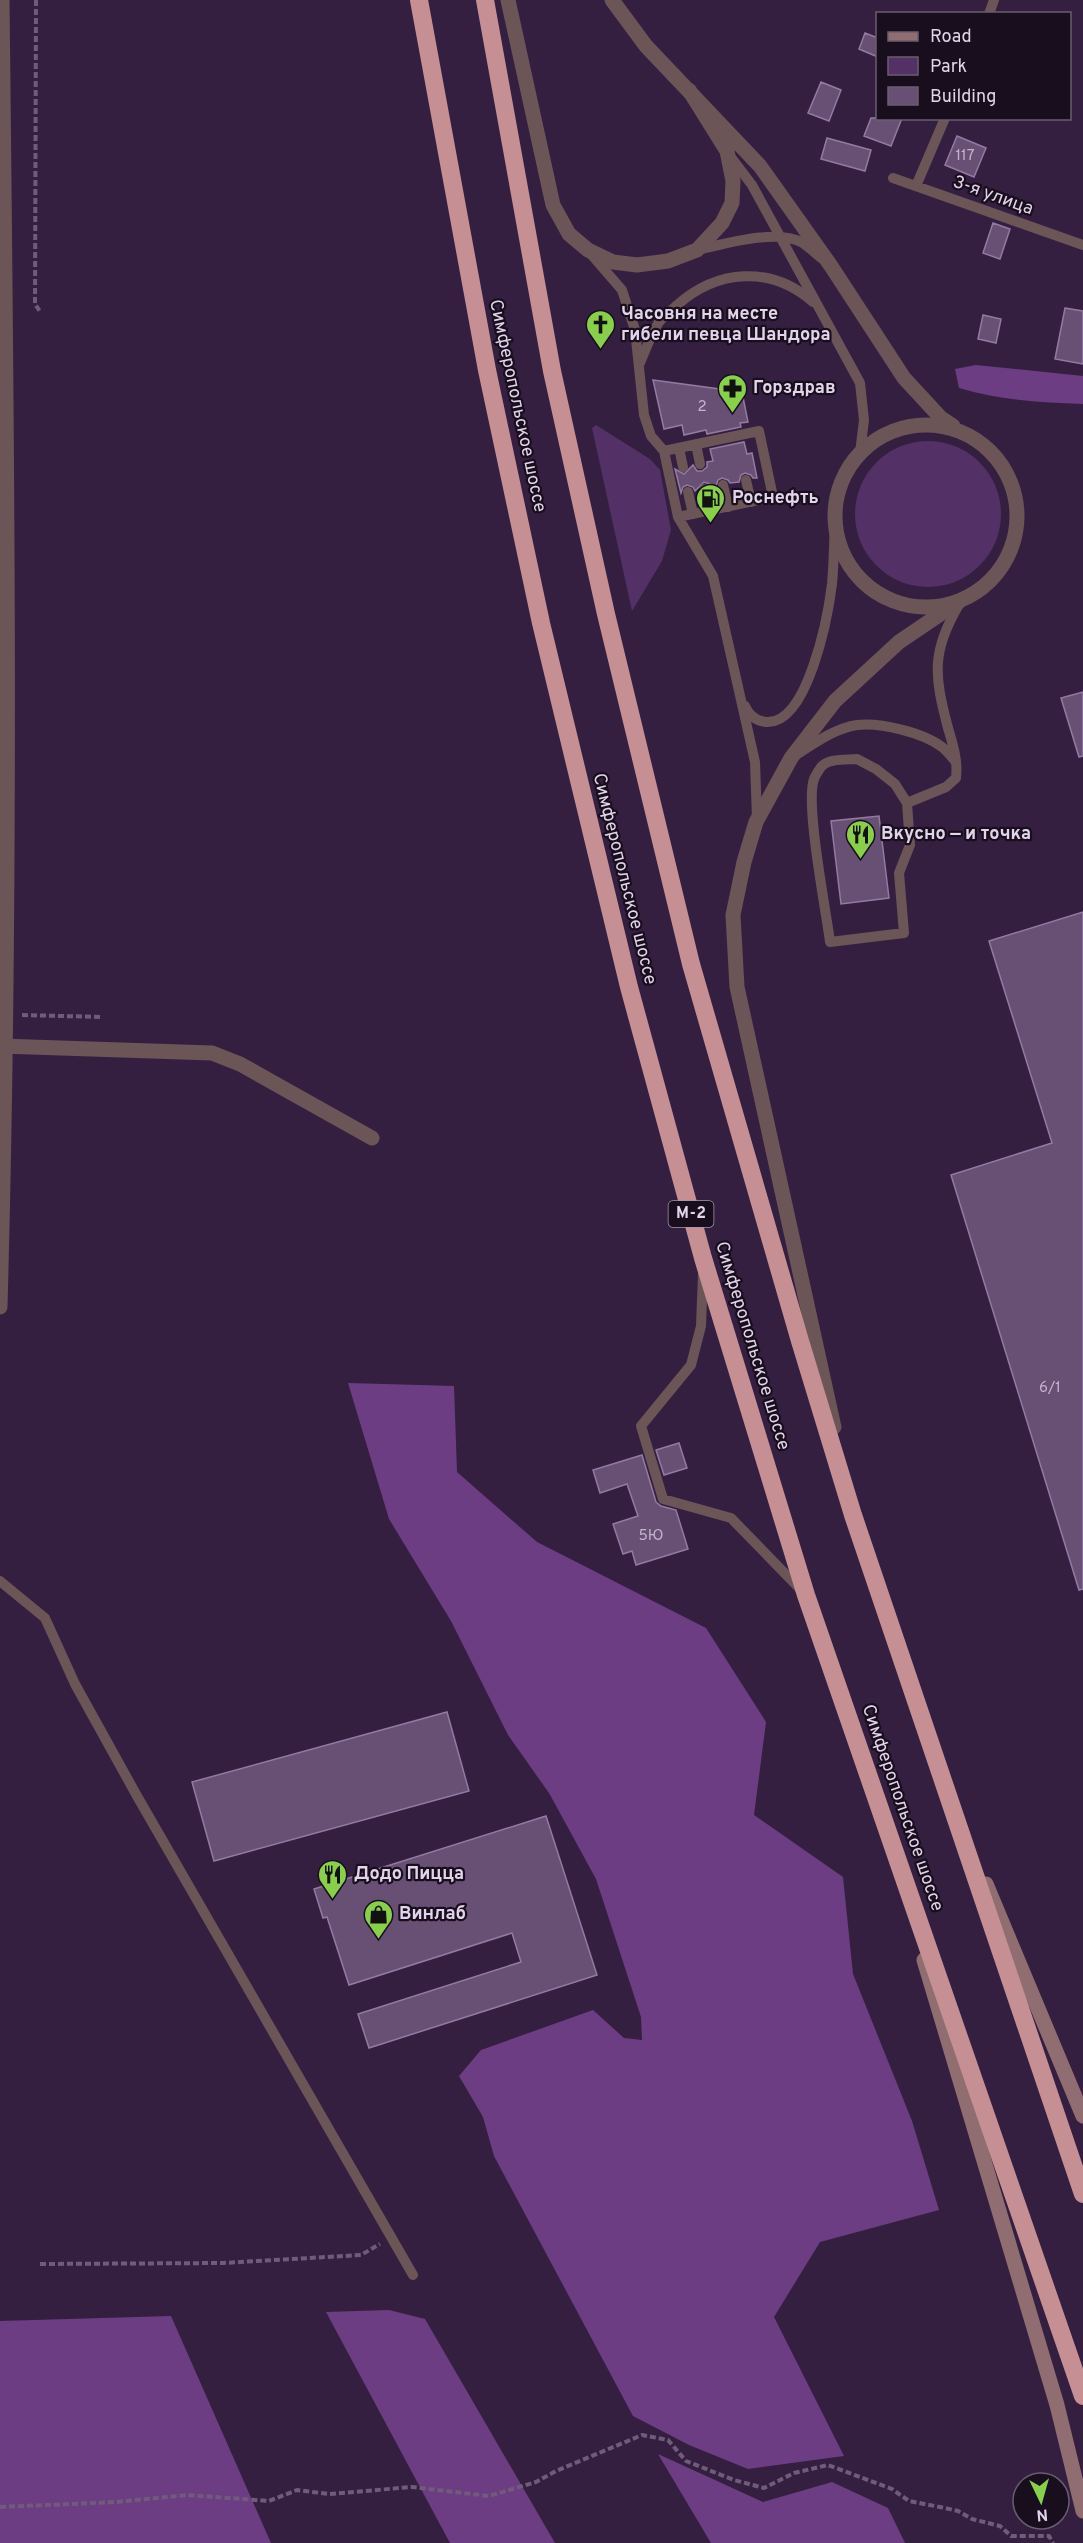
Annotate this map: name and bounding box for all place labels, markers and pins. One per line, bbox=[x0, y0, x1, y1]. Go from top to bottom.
place label: Часовня на месте гибели певца Шандора bbox=[621, 303, 831, 347]
church icon: Часовня на месте гибели певца Шандора bbox=[584, 308, 616, 350]
pharmacy icon: Горздрав bbox=[716, 372, 748, 414]
place label: Горздрав bbox=[753, 377, 836, 400]
fuel station icon: Роснефть bbox=[695, 482, 727, 524]
place label: Роснефть bbox=[732, 487, 819, 510]
restaurant icon: Вкусно — и точка bbox=[844, 818, 876, 860]
place label: Вкусно — и точка bbox=[881, 823, 1031, 846]
restaurant icon: Додо Пицца bbox=[317, 1858, 349, 1900]
place label: Додо Пицца bbox=[354, 1863, 464, 1886]
shop icon: Винлаб bbox=[362, 1898, 394, 1940]
place label: Винлаб bbox=[399, 1903, 466, 1926]

